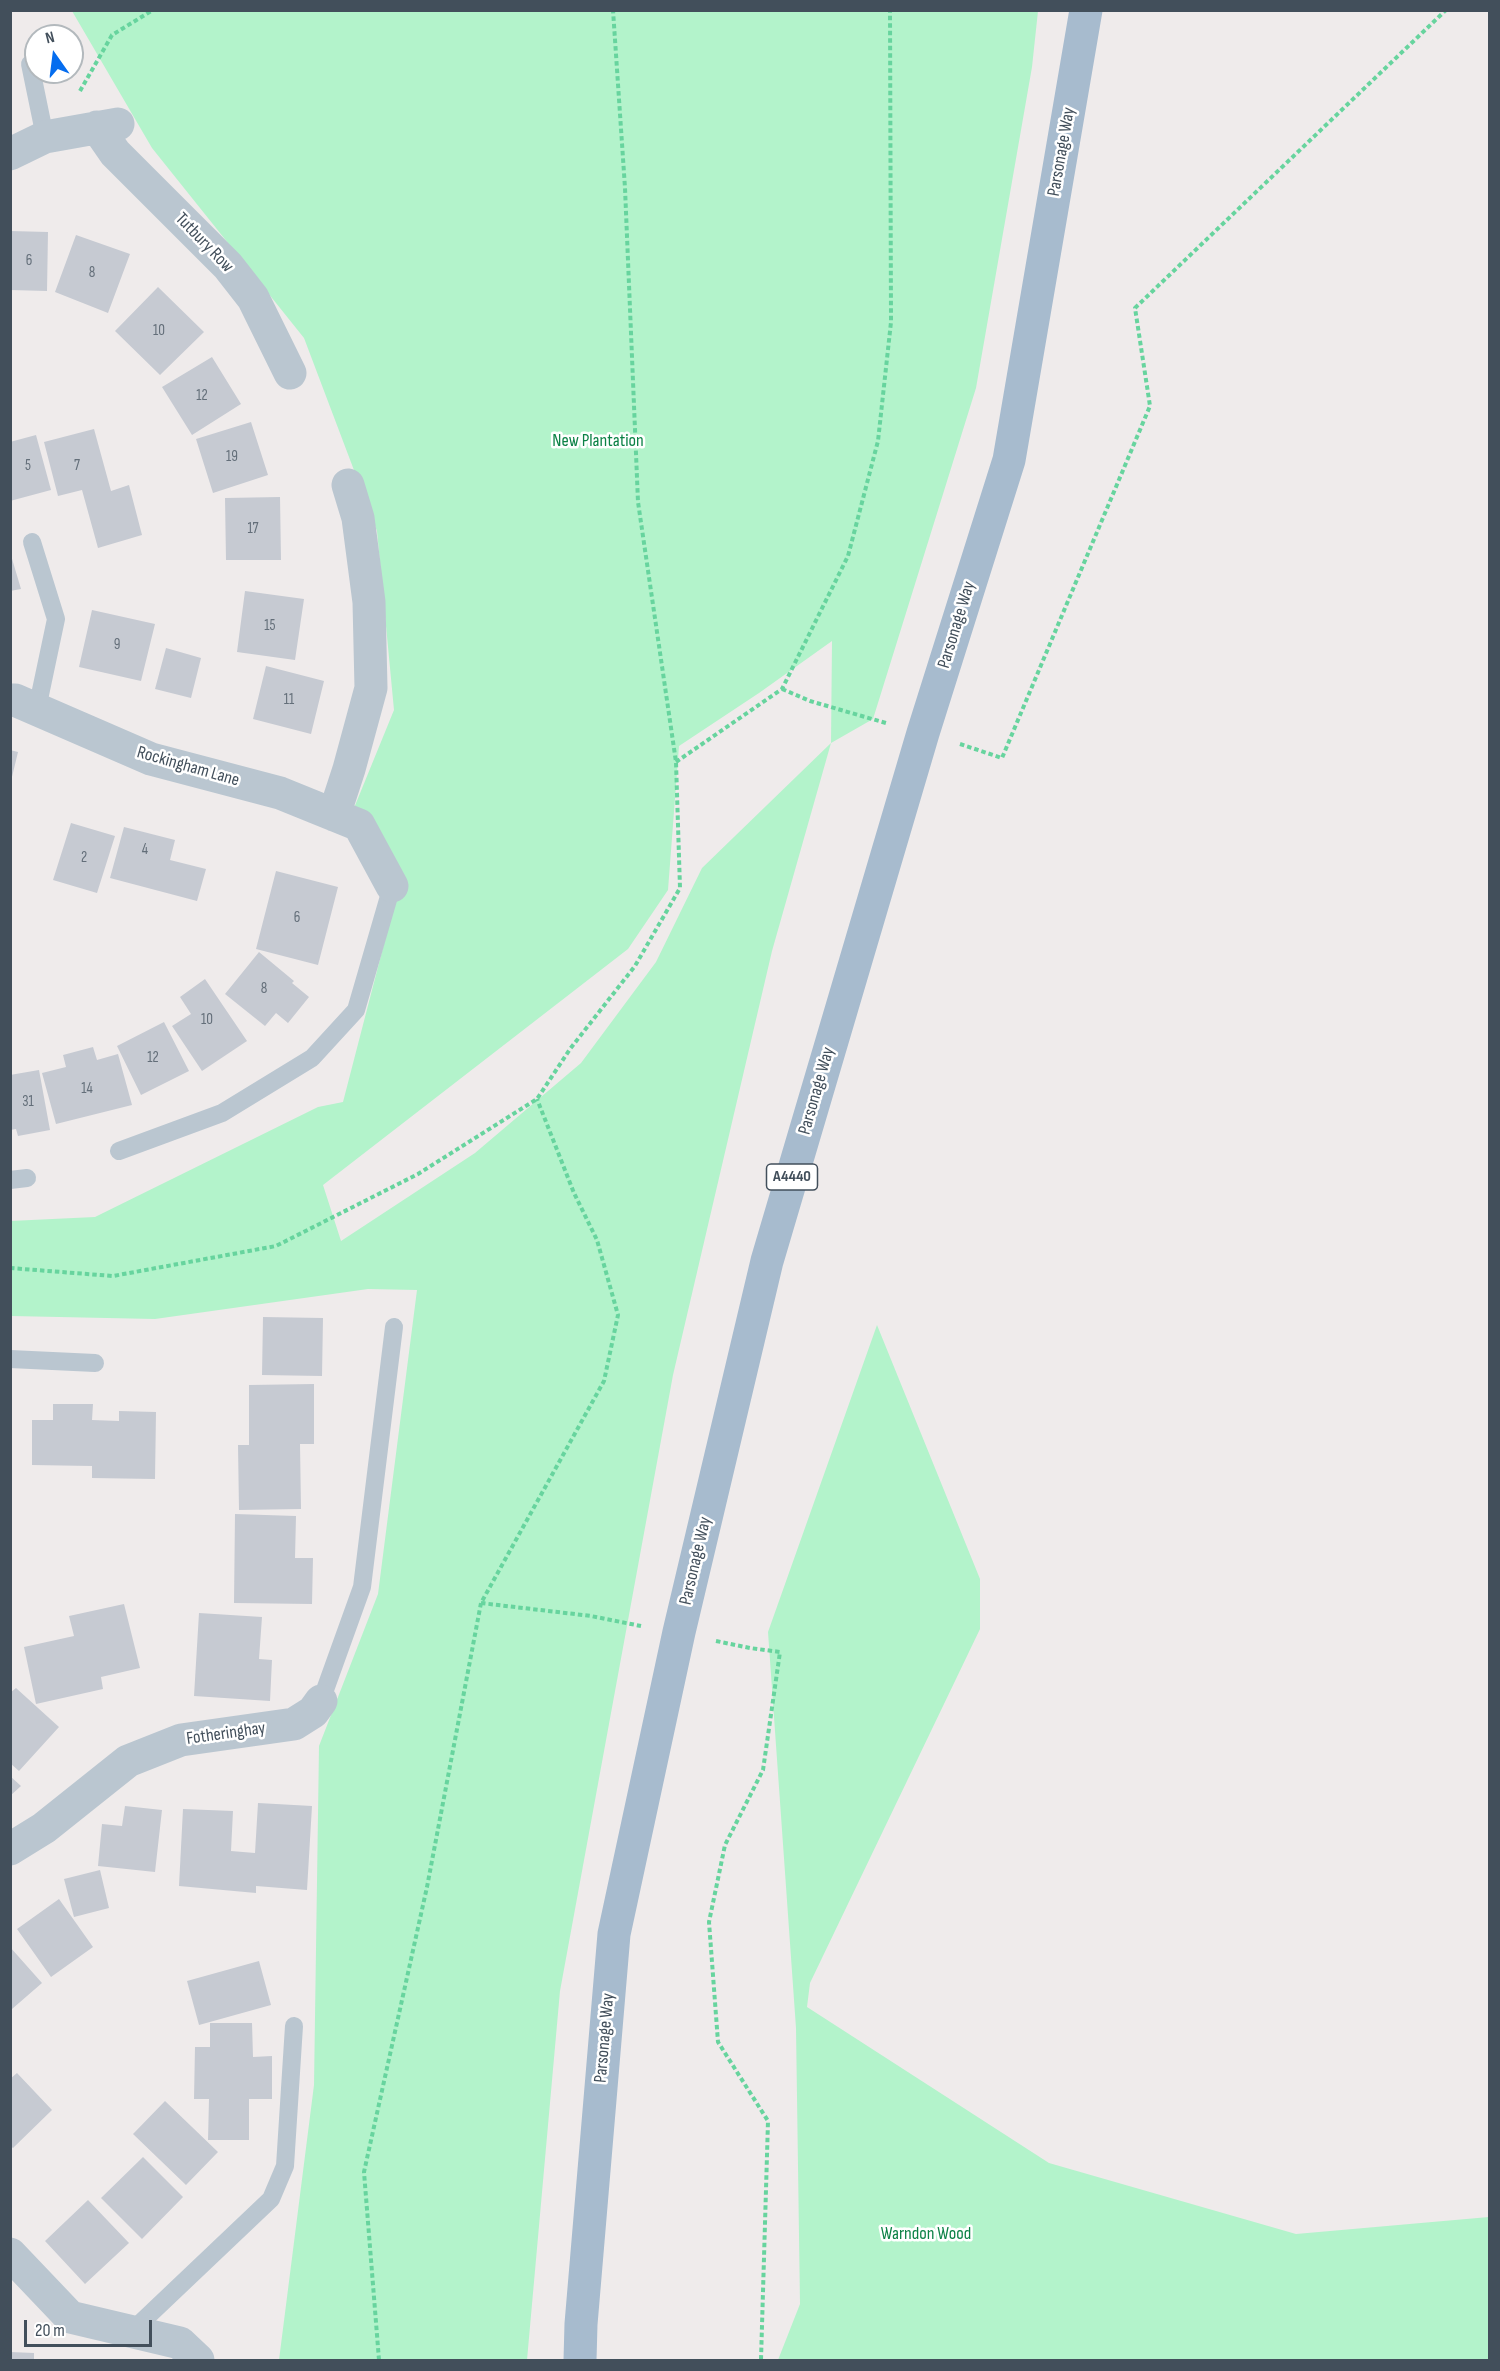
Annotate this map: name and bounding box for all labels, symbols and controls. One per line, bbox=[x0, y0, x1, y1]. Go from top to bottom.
north arrow bbox=[24, 24, 84, 84]
text: N bbox=[44, 28, 56, 48]
street label: Parsonage Way bbox=[1044, 106, 1080, 198]
street label: Tutbury Row bbox=[170, 209, 238, 277]
house number: 6 bbox=[26, 252, 32, 270]
house number: 8 bbox=[89, 264, 95, 282]
house number: 10 bbox=[153, 322, 165, 340]
house number: 12 bbox=[196, 387, 208, 405]
park label: New Plantation bbox=[552, 430, 644, 452]
house number: 19 bbox=[226, 448, 238, 466]
house number: 5 bbox=[25, 457, 31, 475]
house number: 7 bbox=[74, 457, 80, 475]
house number: 17 bbox=[247, 520, 259, 538]
street label: Parsonage Way bbox=[934, 579, 980, 671]
house number: 15 bbox=[264, 617, 276, 635]
house number: 9 bbox=[114, 636, 120, 654]
house number: 11 bbox=[284, 691, 294, 709]
street label: Rockingham Lane bbox=[134, 742, 242, 792]
house number: 4 bbox=[142, 841, 148, 859]
house number: 2 bbox=[81, 849, 87, 867]
house number: 6 bbox=[294, 909, 300, 927]
house number: 8 bbox=[261, 980, 267, 998]
house number: 10 bbox=[201, 1011, 213, 1029]
street label: Parsonage Way bbox=[794, 1045, 840, 1137]
house number: 12 bbox=[147, 1049, 159, 1067]
house number: 14 bbox=[81, 1080, 93, 1098]
house number: 31 bbox=[22, 1093, 34, 1111]
road number: A4440 bbox=[766, 1164, 818, 1190]
street label: Parsonage Way bbox=[675, 1515, 717, 1607]
street label: Fotheringhay bbox=[185, 1718, 267, 1750]
street label: Parsonage Way bbox=[590, 1992, 620, 2084]
park label: Warndon Wood bbox=[881, 2223, 971, 2245]
scale bar bbox=[27, 2308, 154, 2346]
text: 20 m bbox=[35, 2320, 65, 2341]

